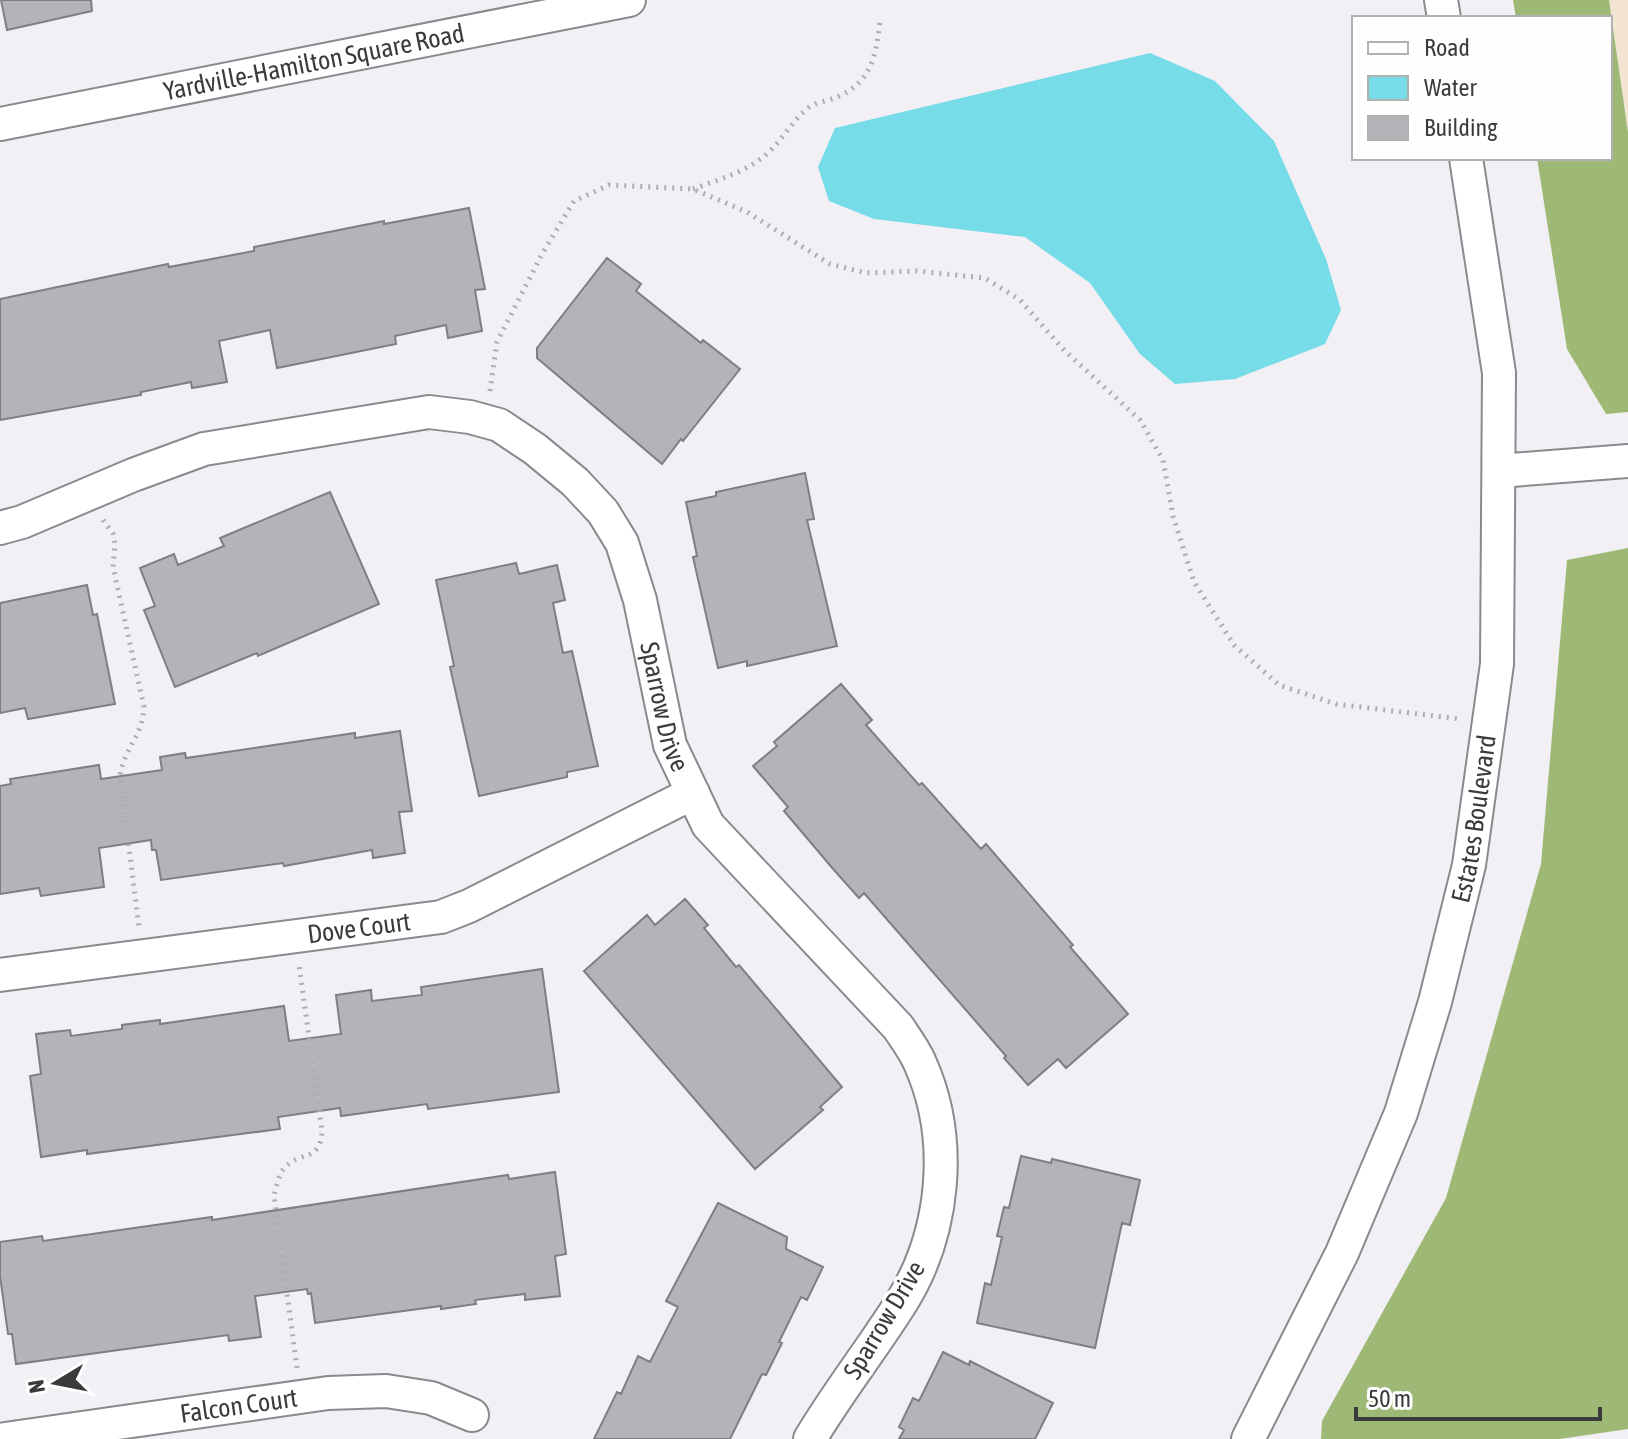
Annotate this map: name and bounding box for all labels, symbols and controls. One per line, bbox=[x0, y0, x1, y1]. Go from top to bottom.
legend bbox=[1352, 16, 1612, 160]
street label: Yardville-Hamilton Square Road bbox=[161, 18, 467, 106]
text: Road bbox=[1424, 34, 1470, 61]
text: Water bbox=[1424, 74, 1477, 101]
text: Building bbox=[1424, 114, 1498, 141]
street label: Sparrow Drive bbox=[634, 639, 695, 776]
street label: Estates Boulevard bbox=[1445, 733, 1502, 906]
street label: Dove Court bbox=[306, 906, 412, 949]
street label: Sparrow Drive bbox=[837, 1256, 931, 1384]
north arrow bbox=[16, 1343, 96, 1423]
scale bar bbox=[1356, 1371, 1600, 1421]
text: N bbox=[22, 1378, 50, 1395]
street label: Falcon Court bbox=[178, 1383, 299, 1429]
text: 50 m bbox=[1368, 1385, 1411, 1412]

